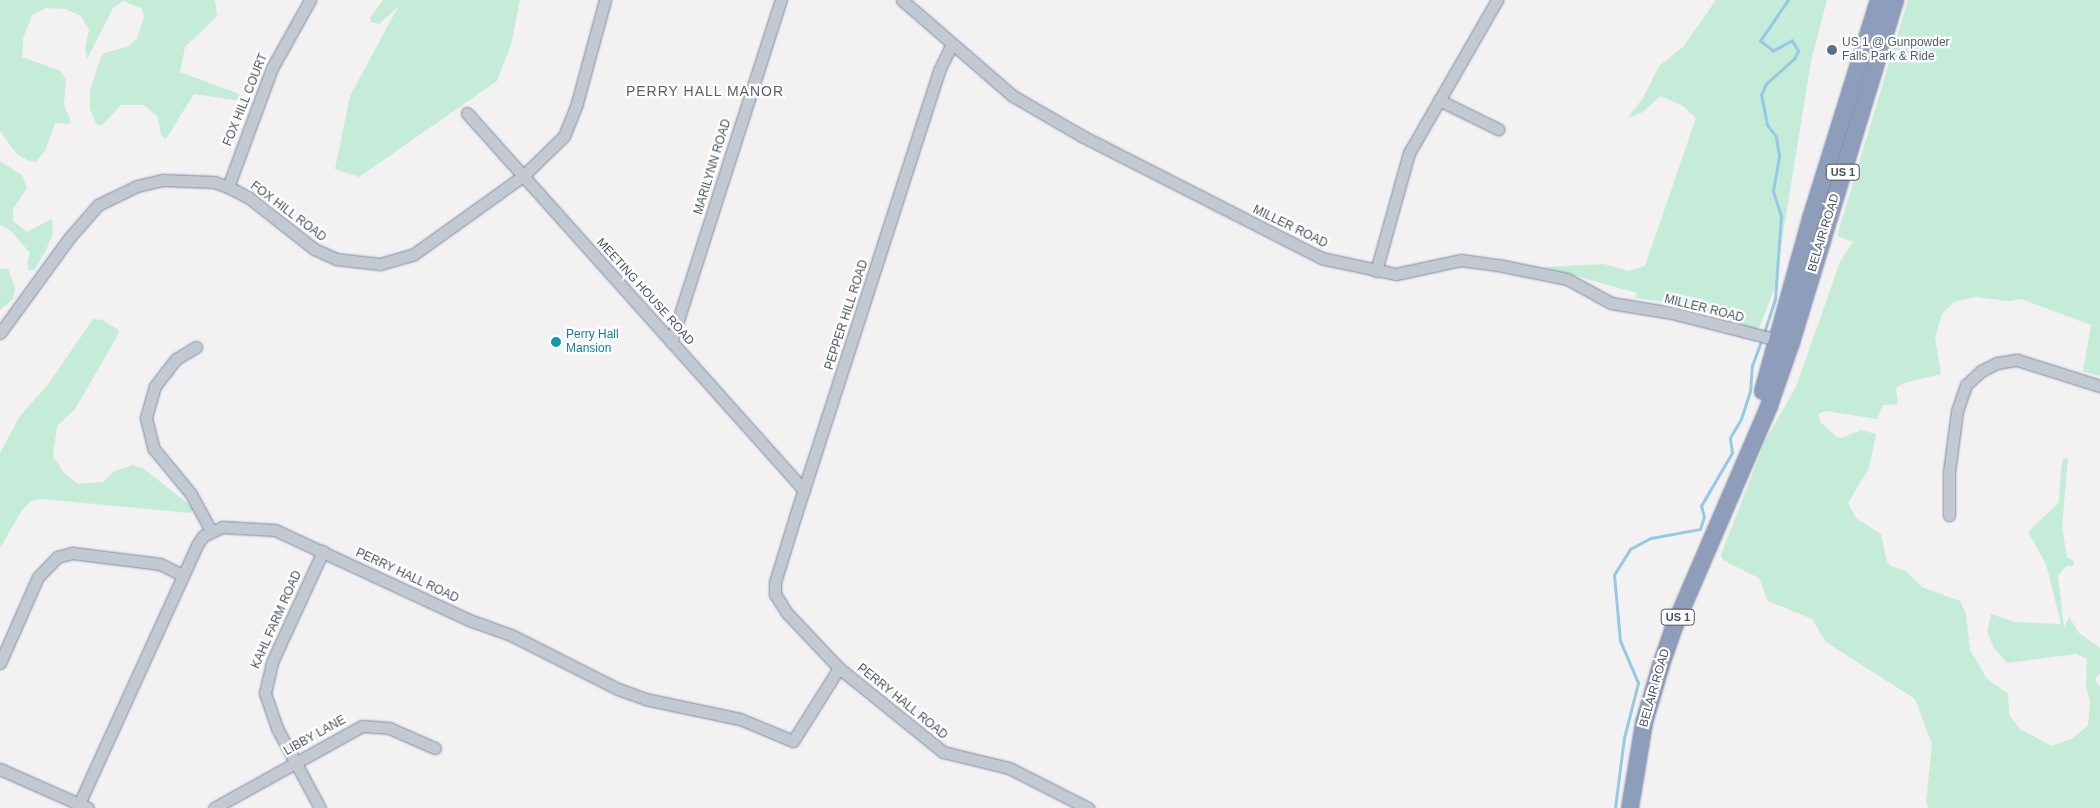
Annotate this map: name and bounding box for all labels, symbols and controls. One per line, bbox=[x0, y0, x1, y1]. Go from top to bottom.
place label: US 1 @ Gunpowder Falls Park & Ride bbox=[1842, 36, 1950, 64]
marker: US 1 @ Gunpowder Falls Park & Ride bbox=[1826, 44, 1838, 56]
street label: FOX HILL COURT bbox=[221, 51, 271, 149]
district label: PERRY HALL MANOR bbox=[624, 83, 786, 99]
street label: MARILYNN ROAD bbox=[692, 117, 734, 217]
road number: US 1 bbox=[1826, 163, 1860, 180]
street label: FOX HILL ROAD bbox=[247, 179, 329, 245]
street label: BELAIR ROAD bbox=[1805, 192, 1843, 274]
street label: MILLER ROAD bbox=[1250, 203, 1330, 251]
street label: MEETING HOUSE ROAD bbox=[593, 236, 697, 348]
street label: PEPPER HILL ROAD bbox=[822, 258, 872, 372]
street label: MILLER ROAD bbox=[1663, 292, 1745, 326]
place label: Perry Hall Mansion bbox=[566, 328, 619, 356]
marker: Perry Hall Mansion bbox=[550, 336, 562, 348]
street label: PERRY HALL ROAD bbox=[353, 546, 461, 606]
street label: KAHL FARM ROAD bbox=[249, 569, 305, 671]
road number: US 1 bbox=[1660, 608, 1696, 626]
street label: BELAIR ROAD bbox=[1637, 647, 1673, 729]
street label: PERRY HALL ROAD bbox=[854, 661, 950, 743]
street label: LIBBY LANE bbox=[281, 713, 349, 759]

